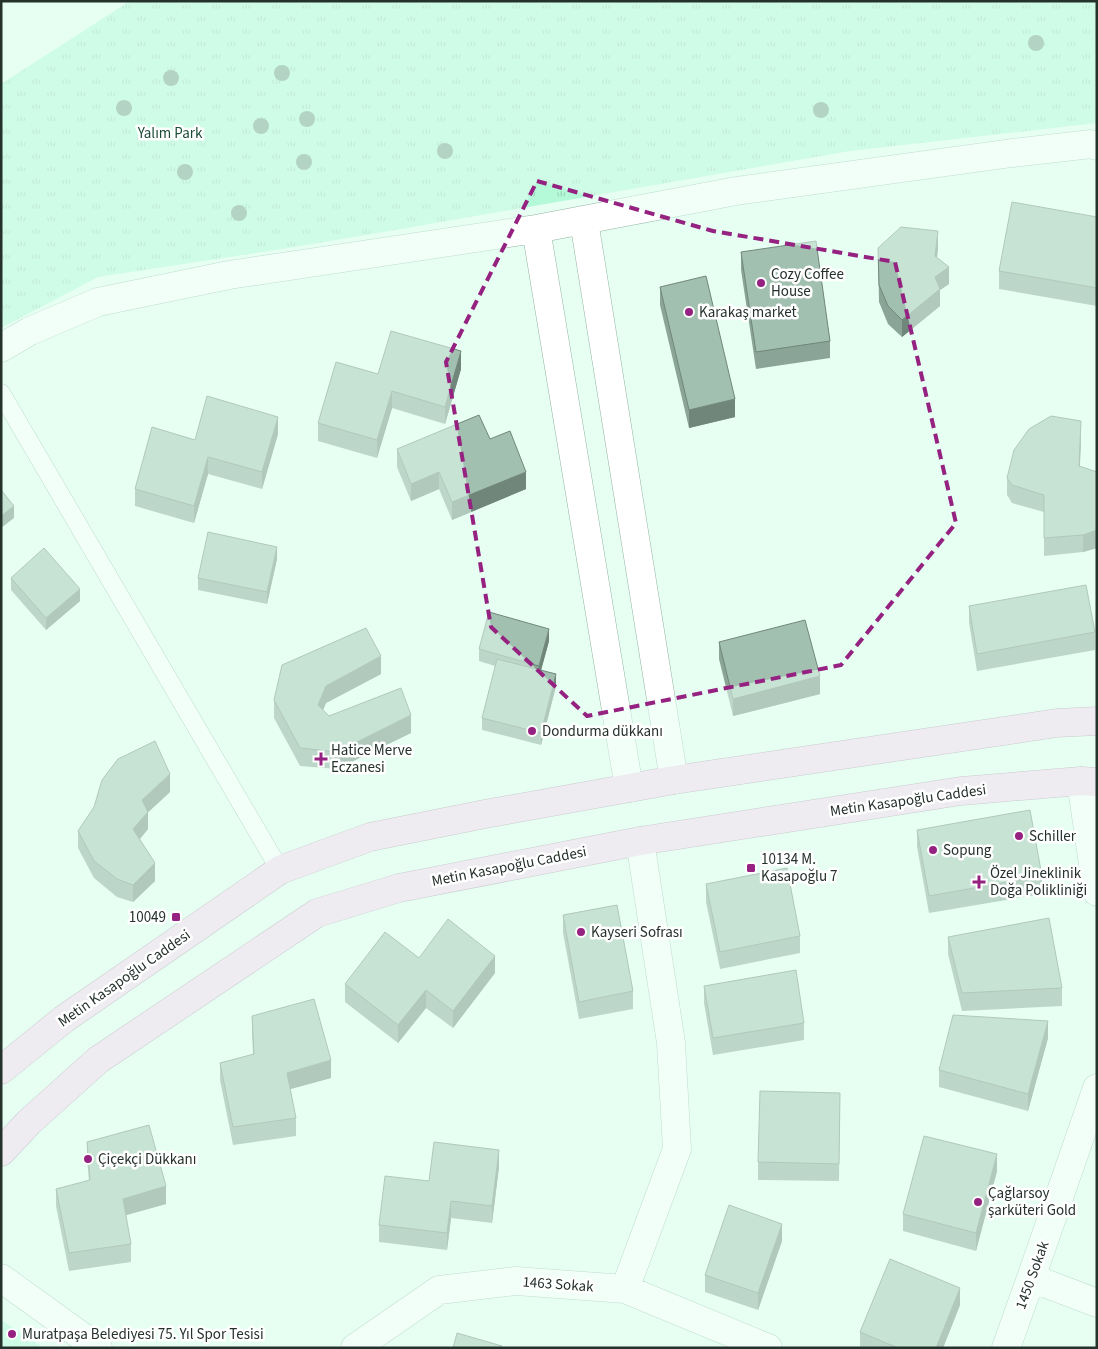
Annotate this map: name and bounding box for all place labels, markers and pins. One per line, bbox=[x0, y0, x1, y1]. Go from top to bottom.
place label: Cozy Coffee House bbox=[771, 264, 844, 302]
marker: Cozy Coffee House bbox=[755, 277, 767, 289]
place label: Karakaş market bbox=[699, 302, 797, 323]
marker: Karakaş market bbox=[683, 306, 695, 318]
place label: Dondurma dükkanı bbox=[542, 721, 663, 742]
marker: Dondurma dükkanı bbox=[526, 725, 538, 737]
place label: Hatice Merve Eczanesi bbox=[331, 740, 412, 778]
marker: Hatice Merve Eczanesi bbox=[315, 753, 327, 765]
place label: Schiller bbox=[1029, 826, 1077, 847]
marker: Schiller bbox=[1013, 830, 1025, 842]
place label: Sopung bbox=[943, 840, 992, 861]
marker: Sopung bbox=[927, 844, 939, 856]
place label: 10134 M. Kasapoğlu 7 bbox=[761, 849, 838, 887]
marker: 10134 M. Kasapoğlu 7 bbox=[745, 862, 757, 874]
place label: Özel Jineklinik Doğa Polikliniği bbox=[990, 863, 1087, 901]
marker: Özel Jineklinik Doğa Polikliniği bbox=[972, 875, 986, 889]
place label: 10049 bbox=[129, 907, 166, 928]
marker: 10049 bbox=[170, 911, 182, 923]
place label: Kayseri Sofrası bbox=[591, 922, 683, 943]
marker: Kayseri Sofrası bbox=[575, 926, 587, 938]
place label: Çiçekçi Dükkanı bbox=[98, 1149, 196, 1170]
marker: Çiçekçi Dükkanı bbox=[82, 1153, 94, 1165]
place label: Çağlarsoy şarküteri Gold bbox=[988, 1183, 1076, 1221]
marker: Çağlarsoy şarküteri Gold bbox=[972, 1196, 984, 1208]
place label: Muratpaşa Belediyesi 75. Yıl Spor Tesisi bbox=[22, 1324, 264, 1345]
marker: Muratpaşa Belediyesi 75. Yıl Spor Tesisi bbox=[6, 1328, 18, 1340]

